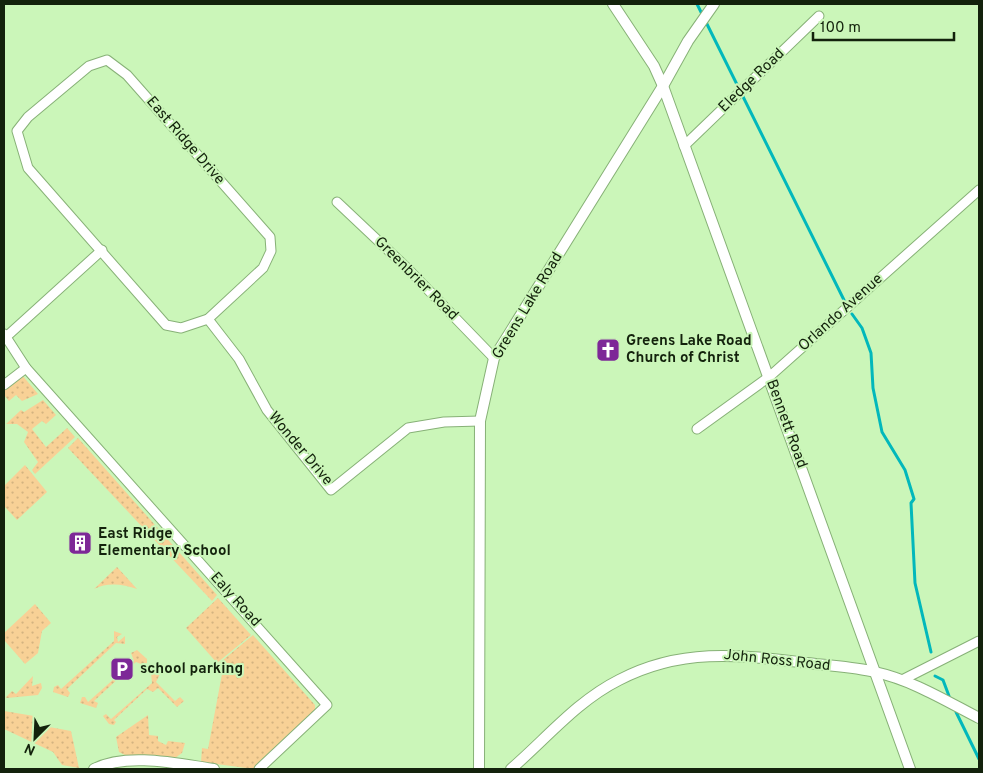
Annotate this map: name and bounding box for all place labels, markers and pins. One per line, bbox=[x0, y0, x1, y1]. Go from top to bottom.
place label: Greens Lake Road Church of Christ bbox=[626, 332, 752, 368]
church icon: Greens Lake Road Church of Christ bbox=[595, 337, 621, 363]
place label: East Ridge Elementary School bbox=[98, 525, 231, 561]
building icon: East Ridge Elementary School bbox=[67, 530, 93, 556]
parking icon: school parking bbox=[109, 656, 135, 682]
place label: school parking bbox=[140, 660, 243, 679]

